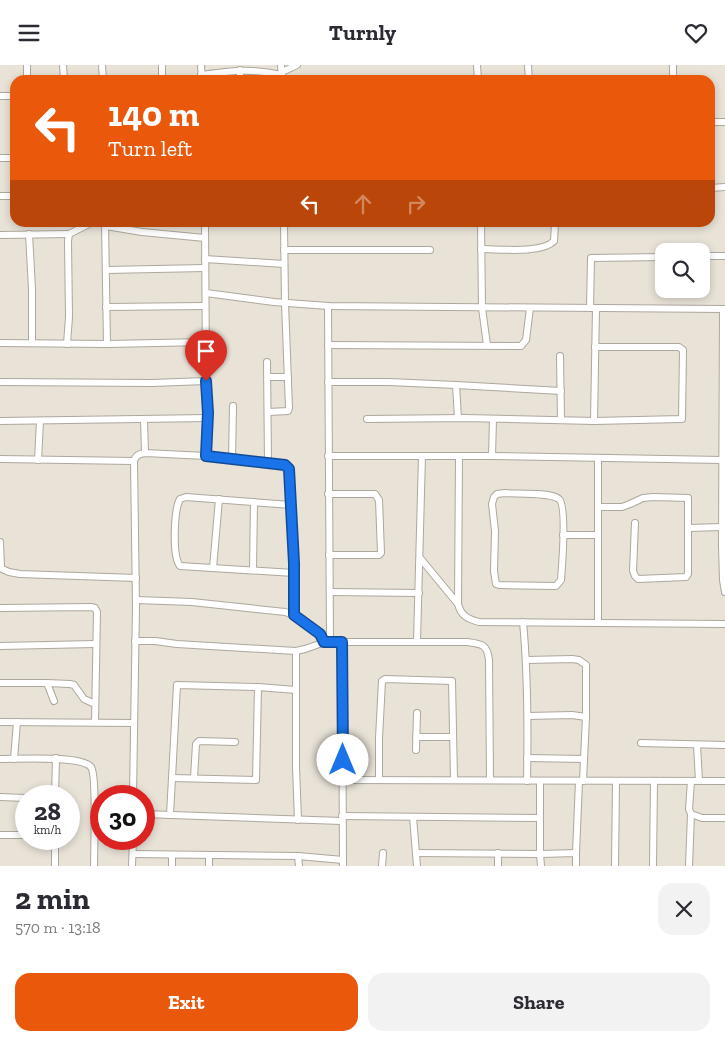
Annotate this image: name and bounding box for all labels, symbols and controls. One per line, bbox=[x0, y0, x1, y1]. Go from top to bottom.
icon: menu bbox=[15, 19, 43, 47]
text: Turnly bbox=[329, 19, 396, 46]
icon: heart bbox=[682, 19, 710, 47]
text: 140 m bbox=[108, 93, 199, 135]
icon: left bbox=[25, 95, 90, 160]
text: Turn left bbox=[108, 135, 192, 162]
icon: left bbox=[296, 190, 324, 218]
icon: ahead bbox=[349, 190, 377, 218]
icon: right bbox=[402, 190, 430, 218]
map controls bbox=[655, 243, 710, 298]
button: search bbox=[655, 243, 710, 298]
pin bbox=[185, 330, 227, 381]
icon: arrive bbox=[192, 337, 220, 365]
position arrow bbox=[316, 733, 368, 785]
speed limit sign: 30 bbox=[90, 785, 155, 850]
text: 28 bbox=[34, 796, 61, 826]
text: km/h bbox=[34, 823, 61, 837]
text: 2 min bbox=[15, 881, 90, 917]
button: close bbox=[658, 883, 710, 935]
text: 570 m · 13:18 bbox=[15, 918, 101, 937]
button: Exit bbox=[15, 973, 358, 1031]
button: Share bbox=[368, 973, 710, 1031]

